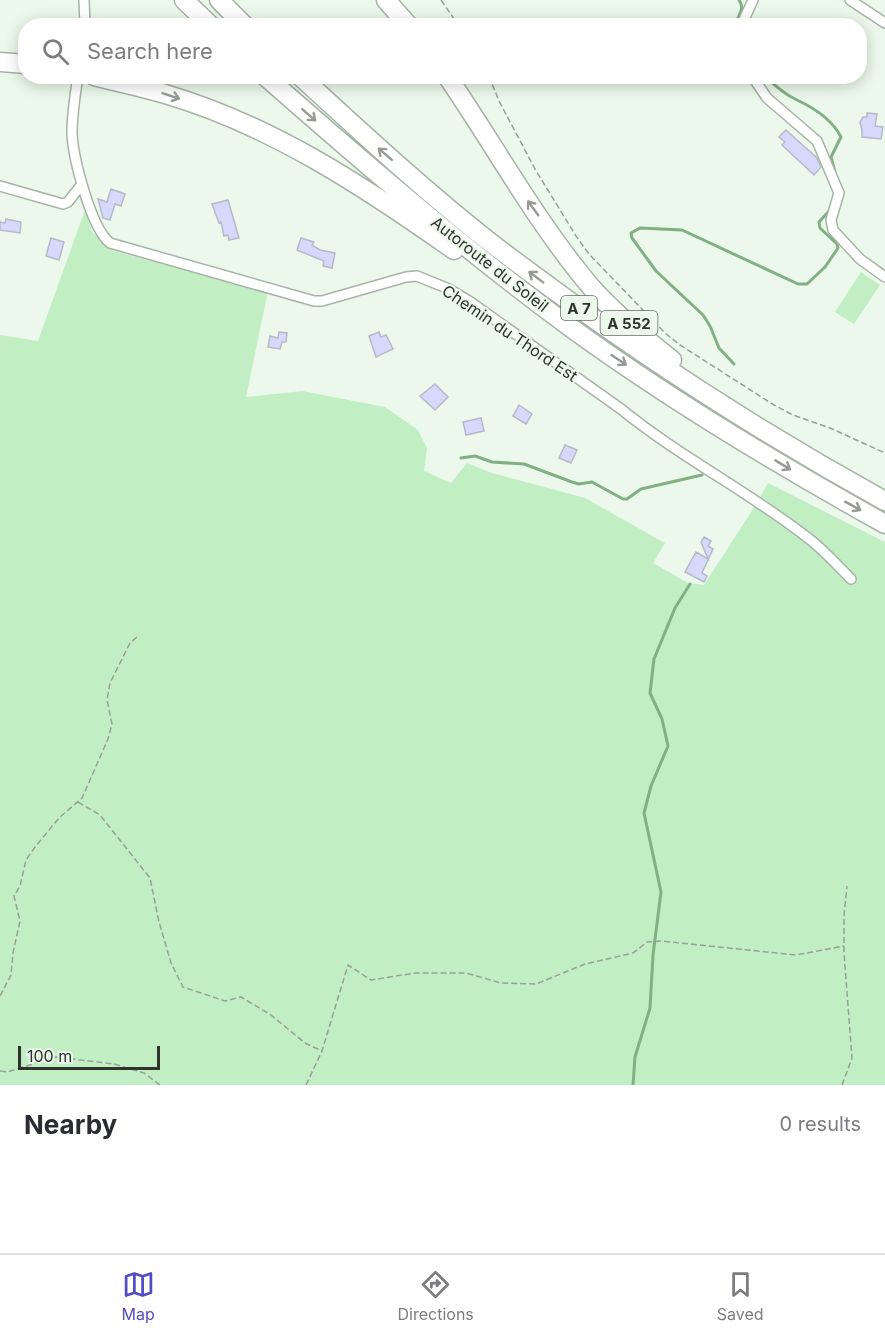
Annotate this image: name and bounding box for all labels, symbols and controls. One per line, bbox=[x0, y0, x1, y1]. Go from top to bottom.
search box bbox=[18, 18, 867, 84]
icon: search bbox=[39, 35, 72, 68]
text: Search here bbox=[87, 38, 213, 64]
one-way arrow bbox=[161, 91, 180, 102]
one-way arrow bbox=[301, 108, 316, 122]
one-way arrow bbox=[378, 147, 393, 161]
one-way arrow bbox=[527, 201, 539, 217]
street label: Autoroute du Soleil bbox=[427, 212, 553, 316]
one-way arrow bbox=[529, 270, 545, 283]
street label: Chemin du Thord Est bbox=[439, 280, 581, 386]
road number: A 7 bbox=[561, 296, 597, 320]
road number: A 552 bbox=[600, 311, 658, 335]
one-way arrow bbox=[610, 354, 627, 366]
one-way arrow bbox=[774, 460, 791, 472]
one-way arrow bbox=[844, 500, 861, 512]
scale bar bbox=[18, 1043, 160, 1070]
text: 100 m bbox=[27, 1046, 72, 1066]
text: Nearby bbox=[24, 1109, 117, 1140]
text: 0 results bbox=[779, 1112, 861, 1136]
tab: Map bbox=[121, 1268, 155, 1324]
tab: Directions bbox=[398, 1268, 474, 1324]
tab: Saved bbox=[717, 1268, 764, 1324]

